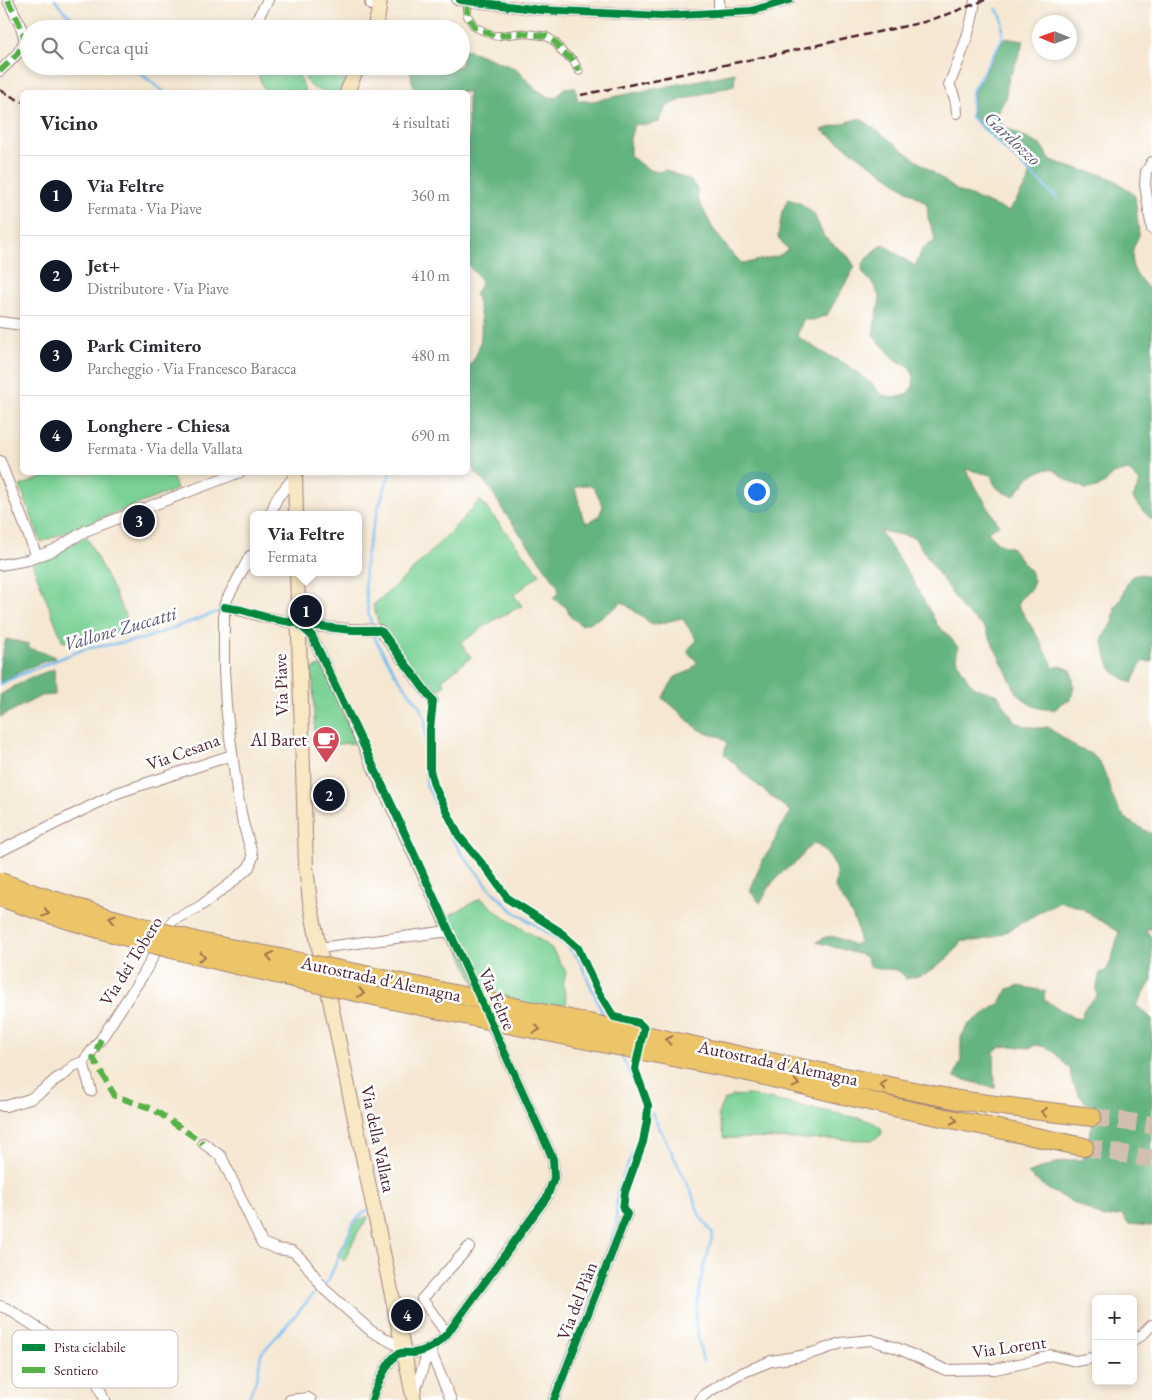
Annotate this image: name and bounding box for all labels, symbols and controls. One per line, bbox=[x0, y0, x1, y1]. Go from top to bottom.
north arrow bbox=[1032, 15, 1077, 60]
search box bbox=[20, 20, 470, 75]
icon: search bbox=[38, 34, 66, 62]
text: Cerca qui bbox=[78, 35, 149, 60]
water label: Gardozzo bbox=[979, 106, 1046, 171]
text: Vicino bbox=[40, 109, 98, 136]
text: 4 risultati bbox=[392, 112, 450, 133]
text: Via Feltre bbox=[87, 173, 164, 198]
text: 1 bbox=[52, 185, 60, 206]
text: 360 m bbox=[411, 185, 450, 206]
text: Fermata · Via Piave bbox=[87, 198, 202, 219]
text: Jet+ bbox=[87, 253, 120, 278]
text: 2 bbox=[52, 265, 60, 286]
text: 410 m bbox=[411, 265, 450, 286]
text: Distributore · Via Piave bbox=[87, 278, 229, 299]
text: Park Cimitero bbox=[87, 333, 201, 358]
text: 3 bbox=[52, 345, 60, 366]
text: 480 m bbox=[411, 345, 450, 366]
text: Parcheggio · Via Francesco Baracca bbox=[87, 358, 297, 379]
text: Longhere - Chiesa bbox=[87, 413, 230, 438]
text: 4 bbox=[52, 425, 60, 446]
text: 690 m bbox=[411, 425, 450, 446]
text: Fermata · Via della Vallata bbox=[87, 438, 243, 459]
your location bbox=[744, 479, 770, 505]
pin: 3 bbox=[123, 502, 155, 540]
popup bbox=[250, 511, 362, 576]
text: Via Feltre bbox=[268, 521, 344, 546]
text: Fermata bbox=[268, 546, 317, 567]
pin: 1 bbox=[290, 592, 322, 630]
water label: Vallone Zuccatti bbox=[61, 600, 181, 657]
street label: Via Piave bbox=[268, 653, 293, 717]
cafe icon: Al Baret bbox=[311, 725, 341, 764]
street label: Via Cesana bbox=[143, 727, 223, 775]
place label: Al Baret bbox=[249, 728, 307, 751]
pin: 2 bbox=[313, 776, 345, 814]
one-way arrow bbox=[41, 907, 50, 917]
street label: Via dei Tobero bbox=[94, 912, 167, 1010]
one-way arrow bbox=[109, 914, 117, 924]
street label: Autostrada d'Alemagna bbox=[298, 950, 464, 1007]
one-way arrow bbox=[198, 951, 207, 962]
one-way arrow bbox=[266, 951, 275, 962]
street label: Via Feltre bbox=[474, 964, 521, 1033]
one-way arrow bbox=[356, 987, 365, 998]
one-way arrow bbox=[533, 1023, 542, 1034]
street label: Autostrada d'Alemagna bbox=[695, 1034, 861, 1091]
one-way arrow bbox=[665, 1035, 673, 1046]
one-way arrow bbox=[791, 1078, 800, 1089]
one-way arrow bbox=[879, 1080, 888, 1090]
street label: Via della Vallata bbox=[356, 1083, 401, 1195]
one-way arrow bbox=[1039, 1107, 1047, 1118]
one-way arrow bbox=[950, 1114, 959, 1124]
street label: Via del Piàn bbox=[551, 1258, 602, 1343]
map controls bbox=[1092, 1295, 1137, 1385]
button: + bbox=[1092, 1295, 1137, 1340]
pin: 4 bbox=[391, 1296, 423, 1334]
legend bbox=[12, 1330, 178, 1388]
street label: Via Lorent bbox=[970, 1330, 1048, 1363]
text: Pista ciclabile bbox=[54, 1338, 126, 1356]
button: − bbox=[1092, 1340, 1137, 1385]
text: Sentiero bbox=[54, 1361, 98, 1379]

